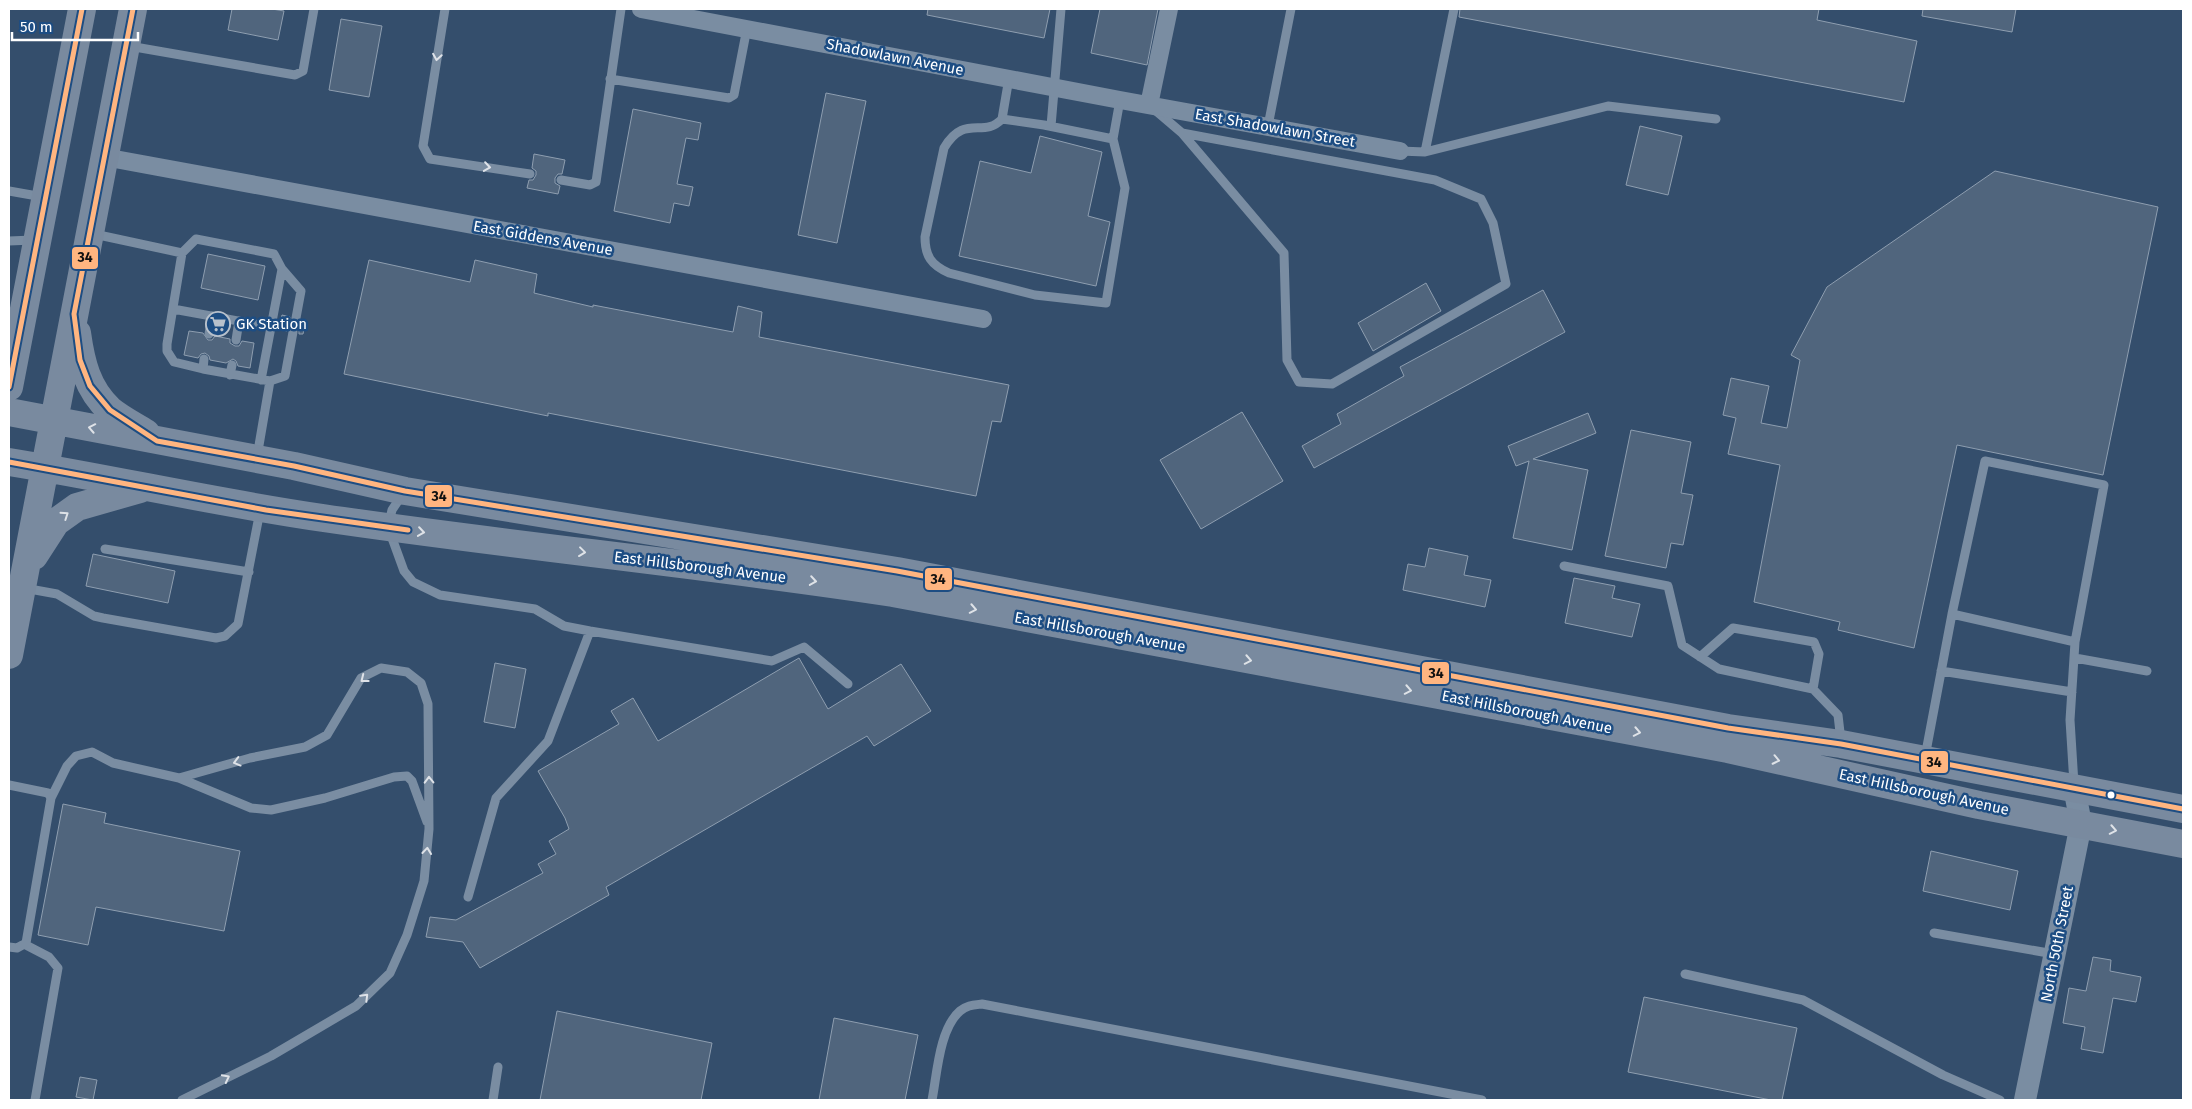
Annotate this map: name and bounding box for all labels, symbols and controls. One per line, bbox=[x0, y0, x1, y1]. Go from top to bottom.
scale bar bbox=[12, 10, 139, 42]
text: 50 m bbox=[20, 18, 53, 36]
street label: Shadowlawn Avenue bbox=[825, 35, 965, 79]
one-way arrow bbox=[433, 53, 443, 61]
street label: East Shadowlawn Street bbox=[1193, 105, 1357, 151]
one-way arrow bbox=[483, 162, 492, 172]
street label: East Giddens Avenue bbox=[472, 217, 614, 259]
line badge: 34 bbox=[71, 246, 99, 270]
text: 34 bbox=[76, 249, 93, 266]
supermarket icon: GK Station bbox=[205, 311, 231, 337]
place label: GK Station bbox=[236, 315, 307, 333]
one-way arrow bbox=[88, 424, 97, 434]
line badge: 34 bbox=[424, 484, 453, 508]
text: 34 bbox=[430, 488, 447, 505]
one-way arrow bbox=[60, 512, 69, 521]
one-way arrow bbox=[417, 526, 425, 537]
one-way arrow bbox=[578, 546, 586, 557]
street label: East Hillsborough Avenue bbox=[613, 548, 787, 586]
line badge: 34 bbox=[924, 567, 953, 591]
text: 34 bbox=[929, 571, 946, 588]
one-way arrow bbox=[809, 575, 817, 586]
one-way arrow bbox=[969, 603, 977, 613]
street label: East Hillsborough Avenue bbox=[1013, 608, 1187, 656]
one-way arrow bbox=[1244, 654, 1253, 665]
line badge: 34 bbox=[1421, 661, 1450, 685]
text: 34 bbox=[1427, 665, 1444, 682]
one-way arrow bbox=[360, 673, 370, 682]
one-way arrow bbox=[1404, 684, 1413, 694]
street label: East Hillsborough Avenue bbox=[1440, 687, 1614, 737]
one-way arrow bbox=[1632, 727, 1641, 737]
line badge: 34 bbox=[1920, 750, 1949, 774]
one-way arrow bbox=[1771, 754, 1780, 765]
text: 34 bbox=[1925, 754, 1942, 771]
one-way arrow bbox=[233, 756, 242, 767]
street label: East Hillsborough Avenue bbox=[1837, 765, 2011, 819]
one-way arrow bbox=[424, 776, 434, 784]
unlabelled marker bbox=[2106, 790, 2116, 800]
one-way arrow bbox=[2109, 825, 2118, 835]
one-way arrow bbox=[421, 847, 432, 855]
street label: North 50th Street bbox=[2037, 884, 2077, 1004]
one-way arrow bbox=[360, 994, 369, 1003]
one-way arrow bbox=[220, 1074, 229, 1084]

